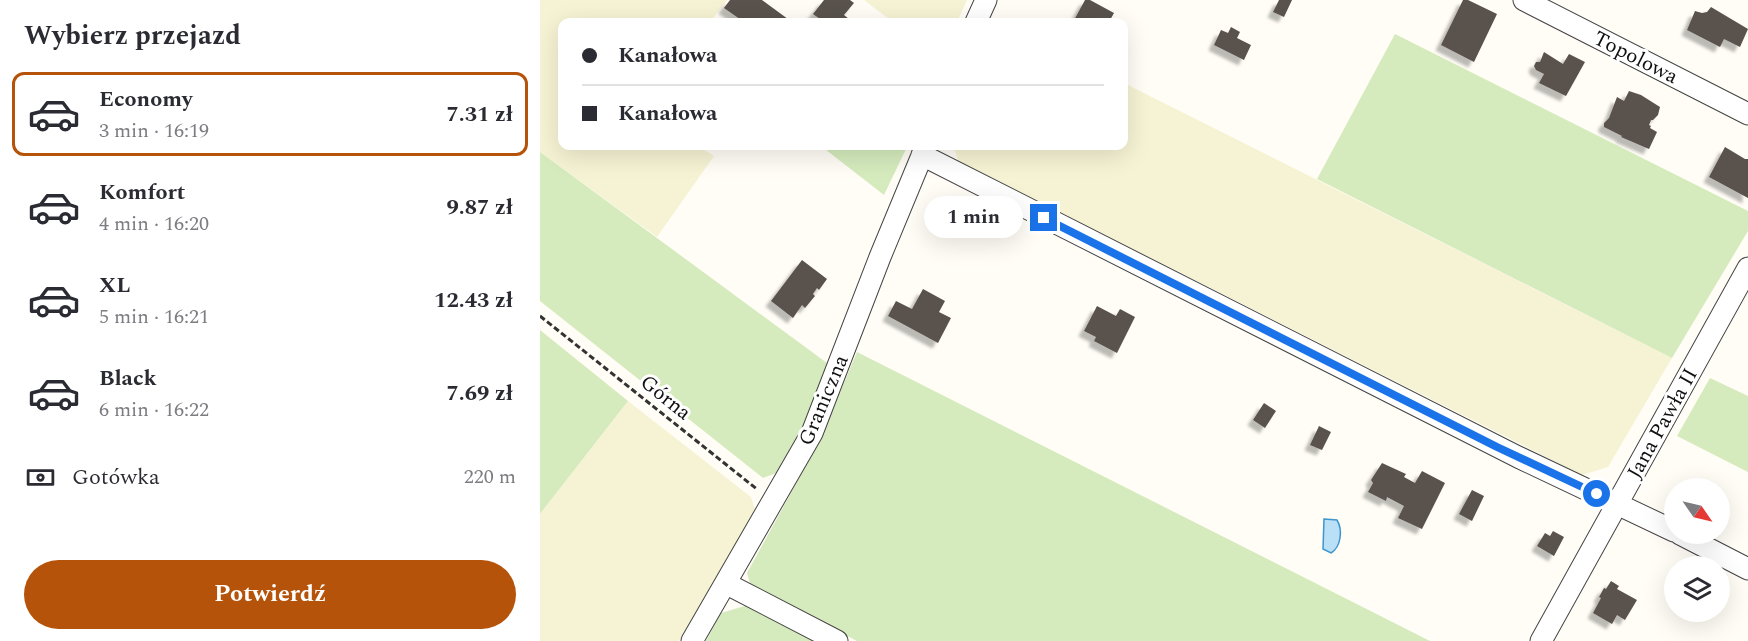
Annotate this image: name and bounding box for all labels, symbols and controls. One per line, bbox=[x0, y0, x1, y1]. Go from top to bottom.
text: Wybierz przejazd bbox=[24, 15, 241, 57]
street label: Topolowa bbox=[1588, 23, 1684, 93]
text: Kanałowa bbox=[618, 39, 717, 72]
text: Economy bbox=[99, 83, 192, 116]
icon: car bbox=[27, 87, 81, 141]
text: Kanałowa bbox=[618, 97, 717, 130]
text: 7.31 zł bbox=[446, 98, 513, 131]
text: 3 min · 16:19 bbox=[99, 116, 209, 146]
text: Komfort bbox=[99, 176, 185, 209]
icon: car bbox=[27, 180, 81, 234]
text: 9.87 zł bbox=[446, 191, 513, 224]
callout: 1 min bbox=[924, 197, 1023, 239]
text: 1 min bbox=[947, 202, 1000, 232]
route end bbox=[1030, 204, 1057, 231]
text: 4 min · 16:20 bbox=[99, 209, 209, 239]
text: XL bbox=[99, 269, 130, 302]
icon: car bbox=[27, 273, 81, 327]
text: 12.43 zł bbox=[434, 284, 513, 317]
text: 5 min · 16:21 bbox=[99, 302, 209, 332]
street label: Graniczna bbox=[790, 349, 858, 451]
text: Black bbox=[99, 362, 157, 395]
street label: Jana Pawła II bbox=[1619, 362, 1707, 485]
icon: car bbox=[27, 366, 81, 420]
street label: Górna bbox=[633, 367, 699, 429]
text: 7.69 zł bbox=[446, 377, 513, 410]
text: 6 min · 16:22 bbox=[99, 395, 209, 425]
icon: cash bbox=[24, 461, 57, 494]
text: Gotówka bbox=[72, 461, 160, 494]
text: 220 m bbox=[464, 462, 516, 492]
north arrow bbox=[1664, 478, 1730, 544]
map controls bbox=[1664, 478, 1730, 622]
route start bbox=[1583, 480, 1610, 507]
button: layers bbox=[1664, 556, 1730, 622]
button: Potwierdź bbox=[24, 560, 516, 629]

